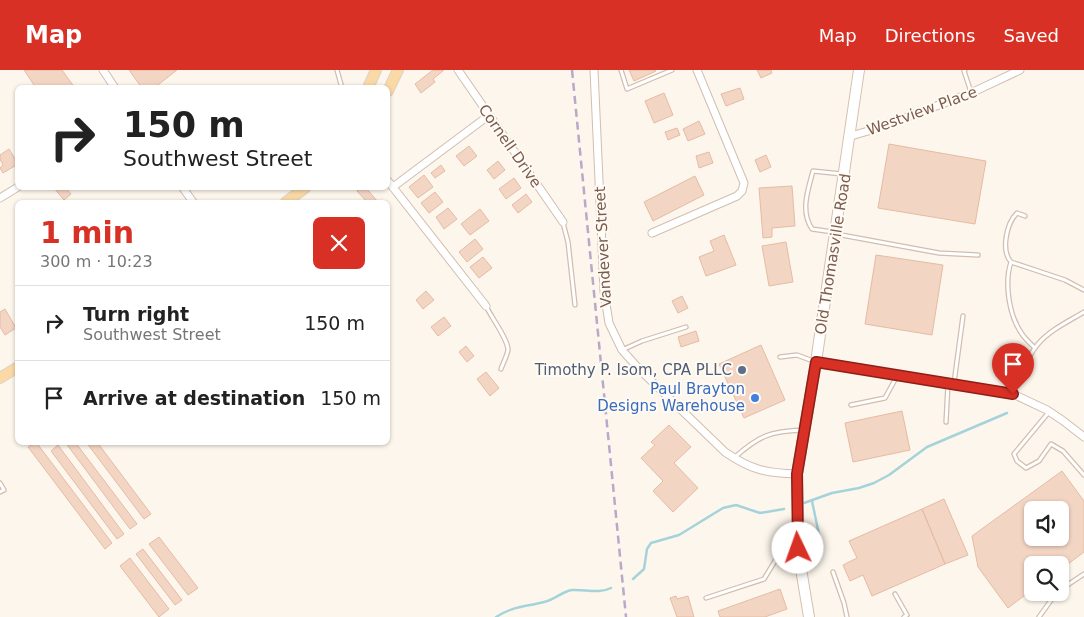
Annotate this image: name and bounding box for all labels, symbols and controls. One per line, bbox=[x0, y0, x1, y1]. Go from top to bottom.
text: Map bbox=[25, 21, 82, 49]
text: Map bbox=[819, 25, 857, 46]
text: Directions bbox=[885, 25, 975, 46]
text: Saved bbox=[1003, 25, 1059, 46]
street label: Westview Place bbox=[864, 83, 980, 139]
street label: Cornell Drive bbox=[475, 101, 545, 191]
icon: right bbox=[40, 105, 105, 170]
text: 150 m bbox=[123, 105, 245, 145]
text: Southwest Street bbox=[123, 146, 312, 171]
street label: Old Thomasville Road bbox=[811, 172, 855, 336]
street label: Vandever Street bbox=[591, 186, 615, 308]
text: 1 min bbox=[40, 215, 134, 250]
button: close bbox=[313, 217, 365, 269]
text: 300 m · 10:23 bbox=[40, 252, 153, 271]
text: Turn right bbox=[83, 303, 189, 325]
icon: right bbox=[40, 309, 68, 337]
text: 150 m bbox=[304, 312, 365, 334]
text: Southwest Street bbox=[83, 325, 221, 344]
pin bbox=[992, 343, 1034, 394]
icon: arrive bbox=[999, 350, 1027, 378]
place label: Timothy P. Isom, CPA PLLC bbox=[534, 361, 732, 379]
marker: Timothy P. Isom, CPA PLLC bbox=[736, 364, 748, 376]
place label: Paul Brayton Designs Warehouse bbox=[597, 380, 745, 415]
icon: arrive bbox=[40, 384, 68, 412]
text: Arrive at destination bbox=[83, 387, 305, 409]
text: 150 m bbox=[320, 387, 381, 409]
marker: Paul Brayton Designs Warehouse bbox=[749, 392, 761, 404]
map controls bbox=[1024, 501, 1069, 601]
button: sound bbox=[1024, 501, 1069, 546]
position arrow bbox=[771, 521, 823, 573]
button: search bbox=[1024, 556, 1069, 601]

